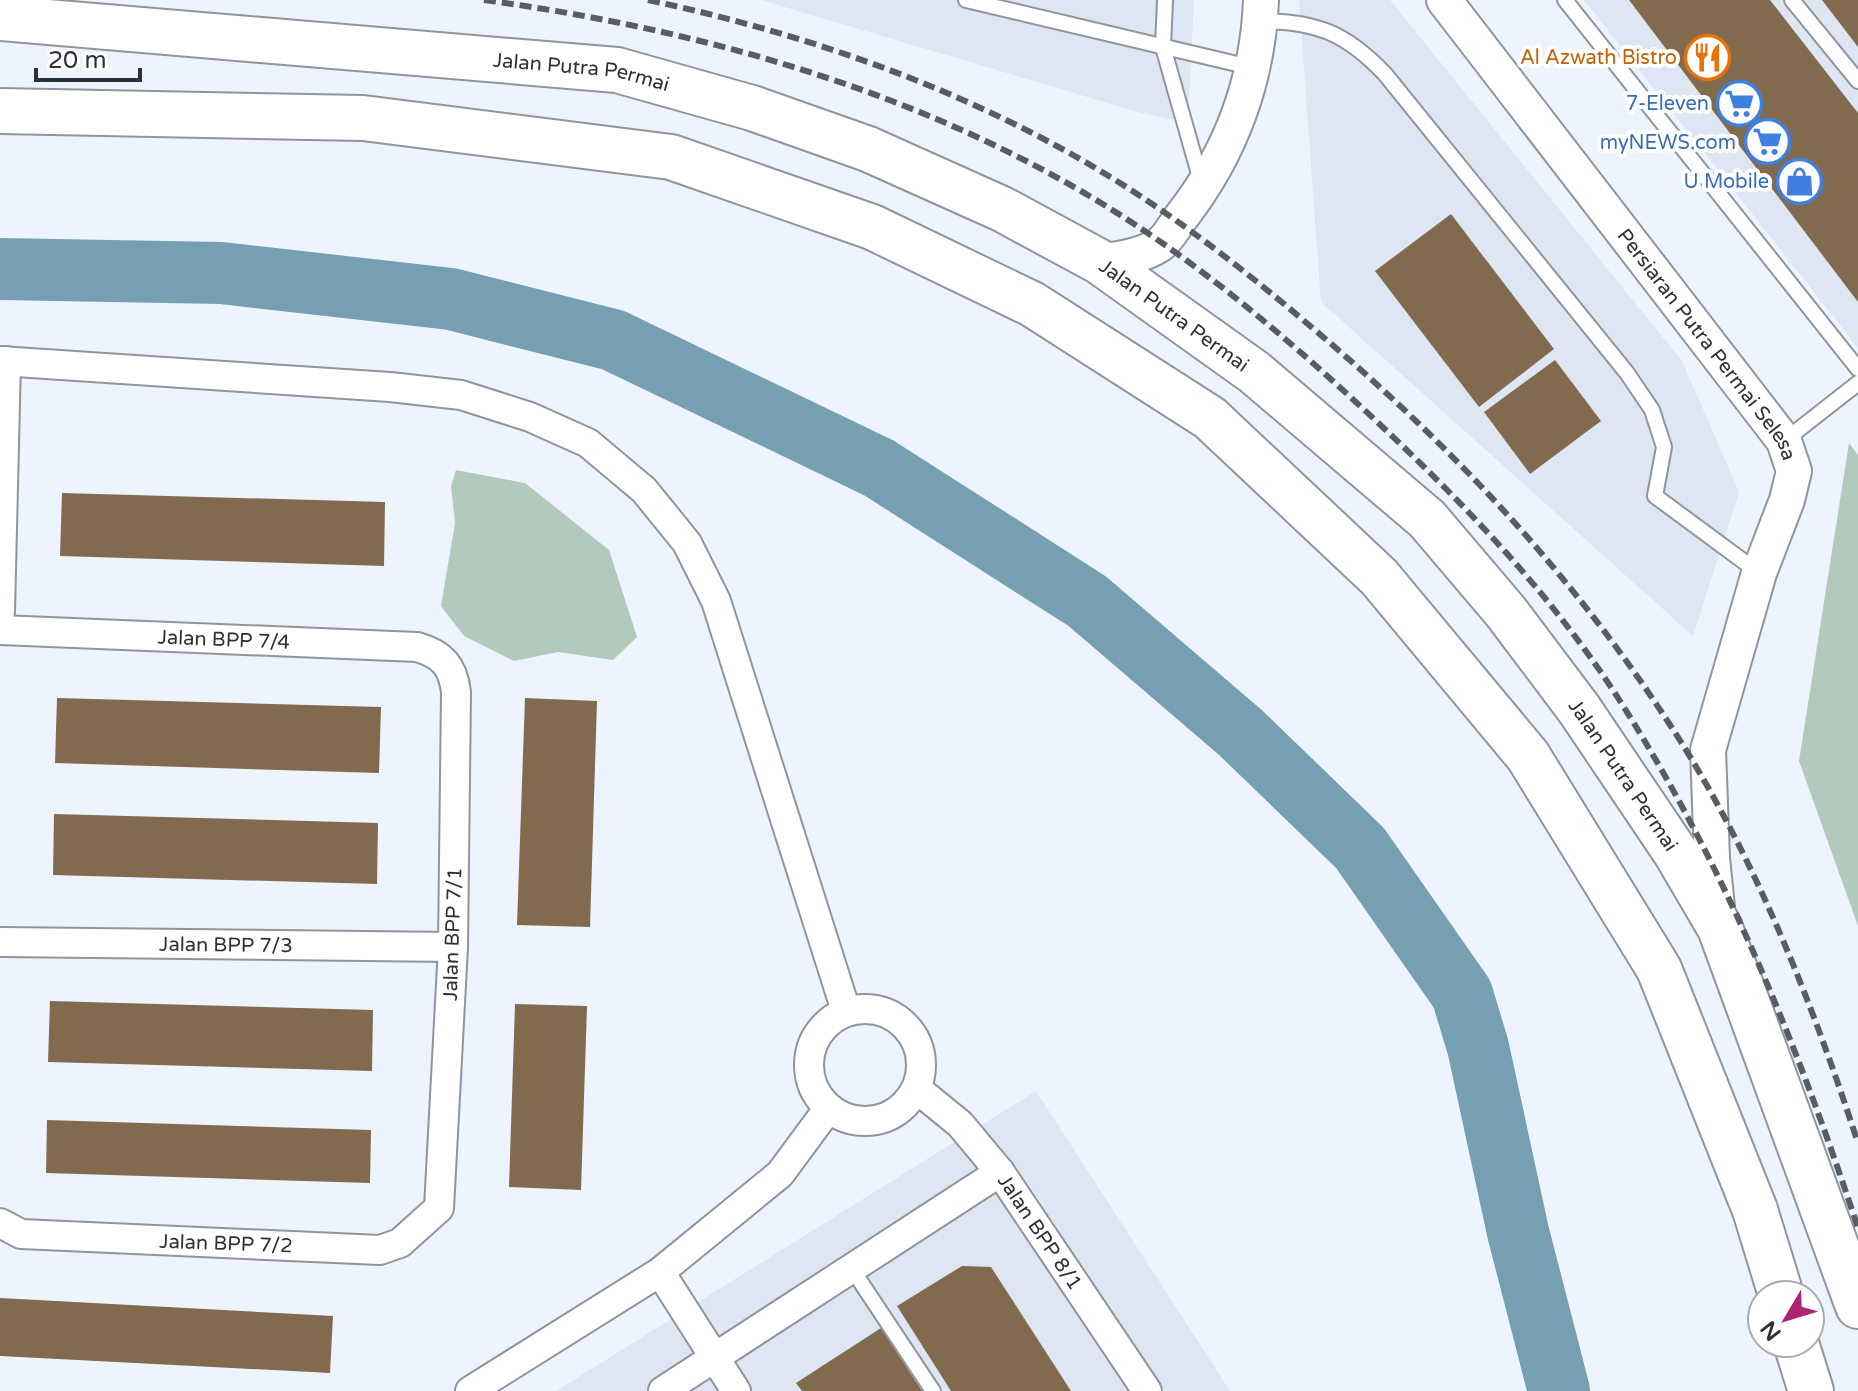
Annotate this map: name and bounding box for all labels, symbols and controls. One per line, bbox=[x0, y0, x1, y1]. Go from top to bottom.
scale bar bbox=[36, 32, 140, 82]
restaurant icon: Al Azwath Bistro bbox=[1684, 33, 1732, 81]
text: 20 m bbox=[48, 46, 106, 75]
place label: Al Azwath Bistro bbox=[1520, 46, 1677, 70]
street label: Jalan Putra Permai bbox=[492, 49, 672, 97]
supermarket icon: 7-Eleven bbox=[1716, 79, 1764, 127]
place label: 7-Eleven bbox=[1626, 92, 1709, 116]
supermarket icon: myNEWS.com bbox=[1743, 118, 1791, 166]
place label: myNEWS.com bbox=[1600, 131, 1736, 155]
shop icon: U Mobile bbox=[1776, 157, 1824, 205]
place label: U Mobile bbox=[1684, 170, 1769, 194]
street label: Persiaran Putra Permai Selesa bbox=[1612, 224, 1801, 463]
street label: Jalan Putra Permai bbox=[1094, 254, 1253, 377]
street label: Jalan BPP 7/4 bbox=[157, 625, 290, 655]
street label: Jalan Putra Permai bbox=[1563, 695, 1682, 856]
street label: Jalan BPP 7/1 bbox=[439, 867, 467, 1001]
street label: Jalan BPP 7/3 bbox=[159, 933, 293, 958]
street label: Jalan BPP 8/1 bbox=[992, 1170, 1087, 1295]
street label: Jalan BPP 7/2 bbox=[159, 1230, 293, 1258]
north arrow bbox=[1746, 1279, 1826, 1359]
text: N bbox=[1755, 1316, 1787, 1346]

